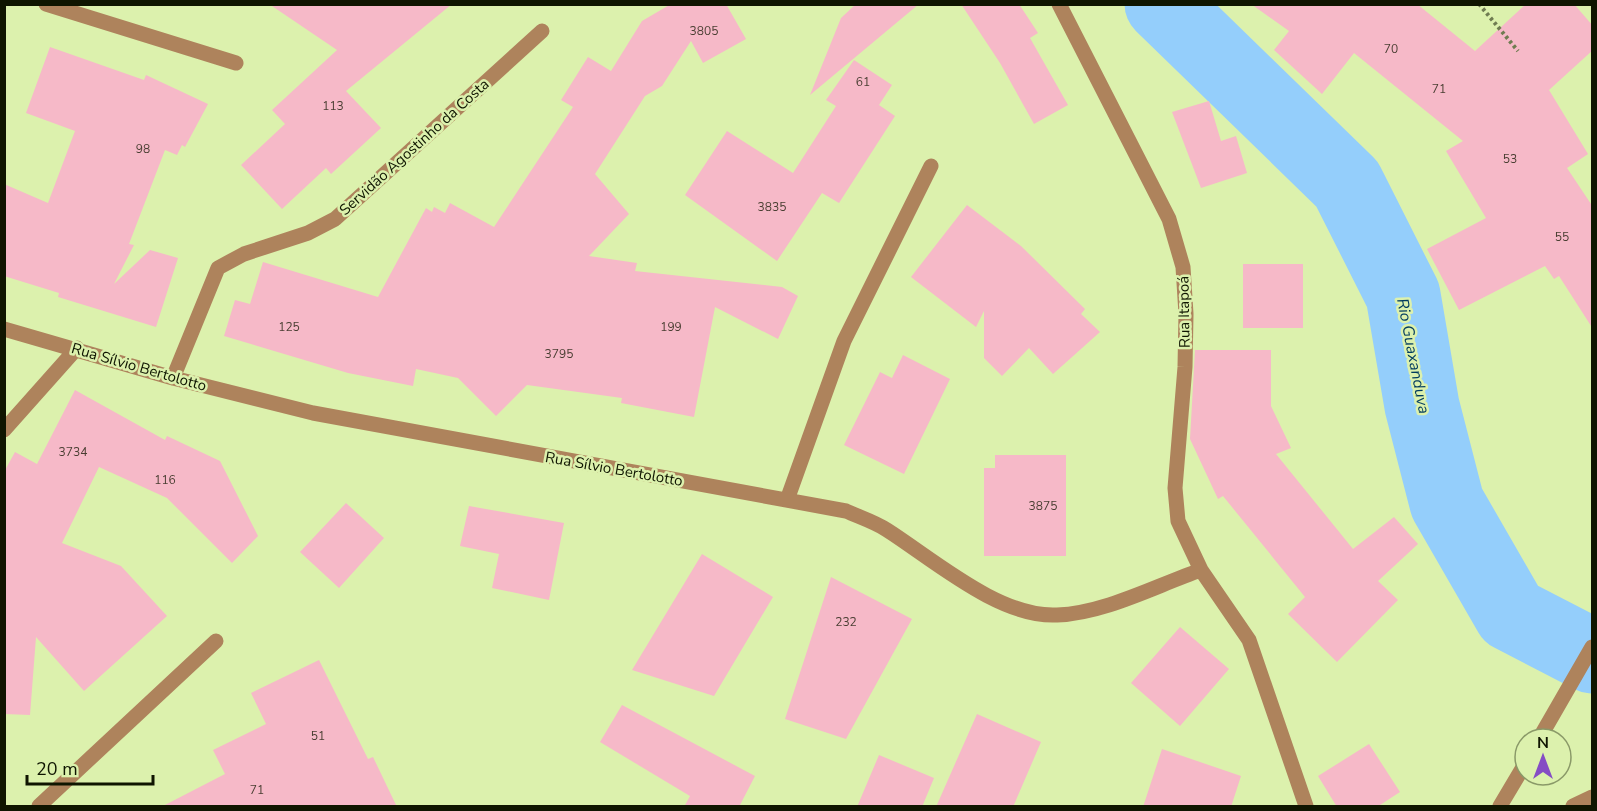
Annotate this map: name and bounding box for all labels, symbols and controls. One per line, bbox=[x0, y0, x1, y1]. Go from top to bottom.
house number: 3805 bbox=[690, 23, 718, 39]
house number: 70 bbox=[1384, 41, 1398, 57]
street label: Servidão Agostinho da Costa bbox=[335, 74, 493, 220]
house number: 61 bbox=[856, 74, 870, 90]
house number: 71 bbox=[1432, 81, 1446, 97]
house number: 113 bbox=[322, 98, 344, 114]
house number: 98 bbox=[136, 141, 150, 157]
house number: 53 bbox=[1503, 151, 1517, 167]
house number: 3835 bbox=[758, 199, 786, 215]
house number: 55 bbox=[1555, 229, 1569, 245]
street label: Rua Itapoá bbox=[1173, 276, 1195, 348]
water label: Rio Guaxanduva bbox=[1391, 296, 1435, 416]
house number: 125 bbox=[278, 319, 300, 335]
house number: 199 bbox=[660, 319, 682, 335]
street label: Rua Sílvio Bertolotto bbox=[69, 338, 209, 396]
house number: 3795 bbox=[545, 346, 573, 362]
house number: 3734 bbox=[59, 444, 87, 460]
street label: Rua Sílvio Bertolotto bbox=[544, 447, 684, 491]
house number: 116 bbox=[154, 472, 176, 488]
house number: 3875 bbox=[1029, 498, 1057, 514]
house number: 232 bbox=[835, 614, 857, 630]
north arrow bbox=[1513, 727, 1573, 787]
house number: 51 bbox=[311, 728, 325, 744]
text: N bbox=[1537, 732, 1549, 754]
scale bar bbox=[27, 748, 153, 786]
text: 20 m bbox=[36, 757, 78, 781]
house number: 71 bbox=[250, 782, 264, 798]

